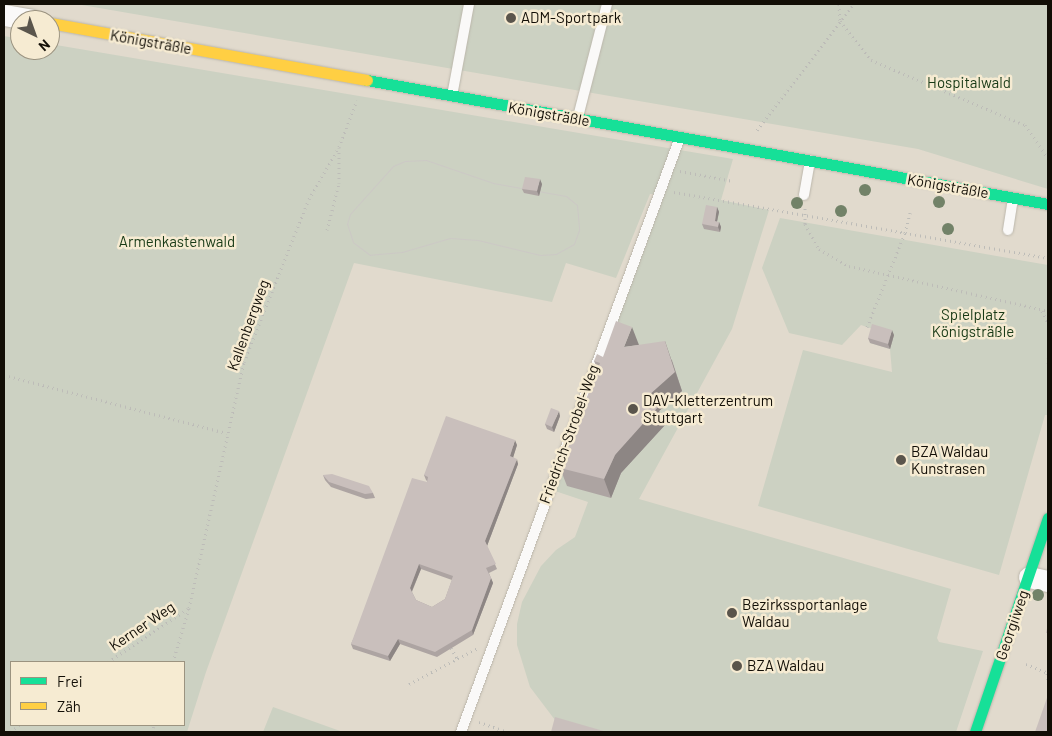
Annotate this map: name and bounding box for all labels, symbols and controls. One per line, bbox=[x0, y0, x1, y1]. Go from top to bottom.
place label: ADM-Sportpark bbox=[521, 9, 621, 27]
north arrow bbox=[10, 10, 60, 60]
marker: ADM-Sportpark bbox=[505, 12, 517, 24]
street label: Königsträßle bbox=[109, 26, 193, 58]
text: N bbox=[36, 36, 54, 55]
park label: Hospitalwald bbox=[927, 74, 1011, 92]
street label: Königsträßle bbox=[507, 98, 591, 130]
street label: Königsträßle bbox=[906, 170, 990, 202]
park label: Armenkastenwald bbox=[119, 233, 235, 251]
street label: Kallenbergweg bbox=[223, 277, 273, 373]
park label: Spielplatz Königsträßle bbox=[932, 305, 1014, 340]
street label: Friedrich-Strobel-Weg bbox=[535, 362, 603, 506]
place label: DAV-Kletterzentrum Stuttgart bbox=[643, 391, 773, 426]
marker: DAV-Kletterzentrum Stuttgart bbox=[627, 403, 639, 415]
place label: BZA Waldau Kunstrasen bbox=[911, 442, 988, 477]
marker: BZA Waldau Kunstrasen bbox=[895, 454, 907, 466]
street label: Georgiiweg bbox=[992, 588, 1032, 662]
place label: Bezirkssportanlage Waldau bbox=[742, 595, 867, 630]
street label: Kerner Weg bbox=[106, 597, 178, 655]
marker: Bezirkssportanlage Waldau bbox=[726, 607, 738, 619]
place label: BZA Waldau bbox=[747, 657, 824, 675]
marker: BZA Waldau bbox=[731, 660, 743, 672]
legend bbox=[10, 661, 185, 726]
text: Frei bbox=[57, 672, 83, 690]
text: Zäh bbox=[57, 697, 81, 715]

